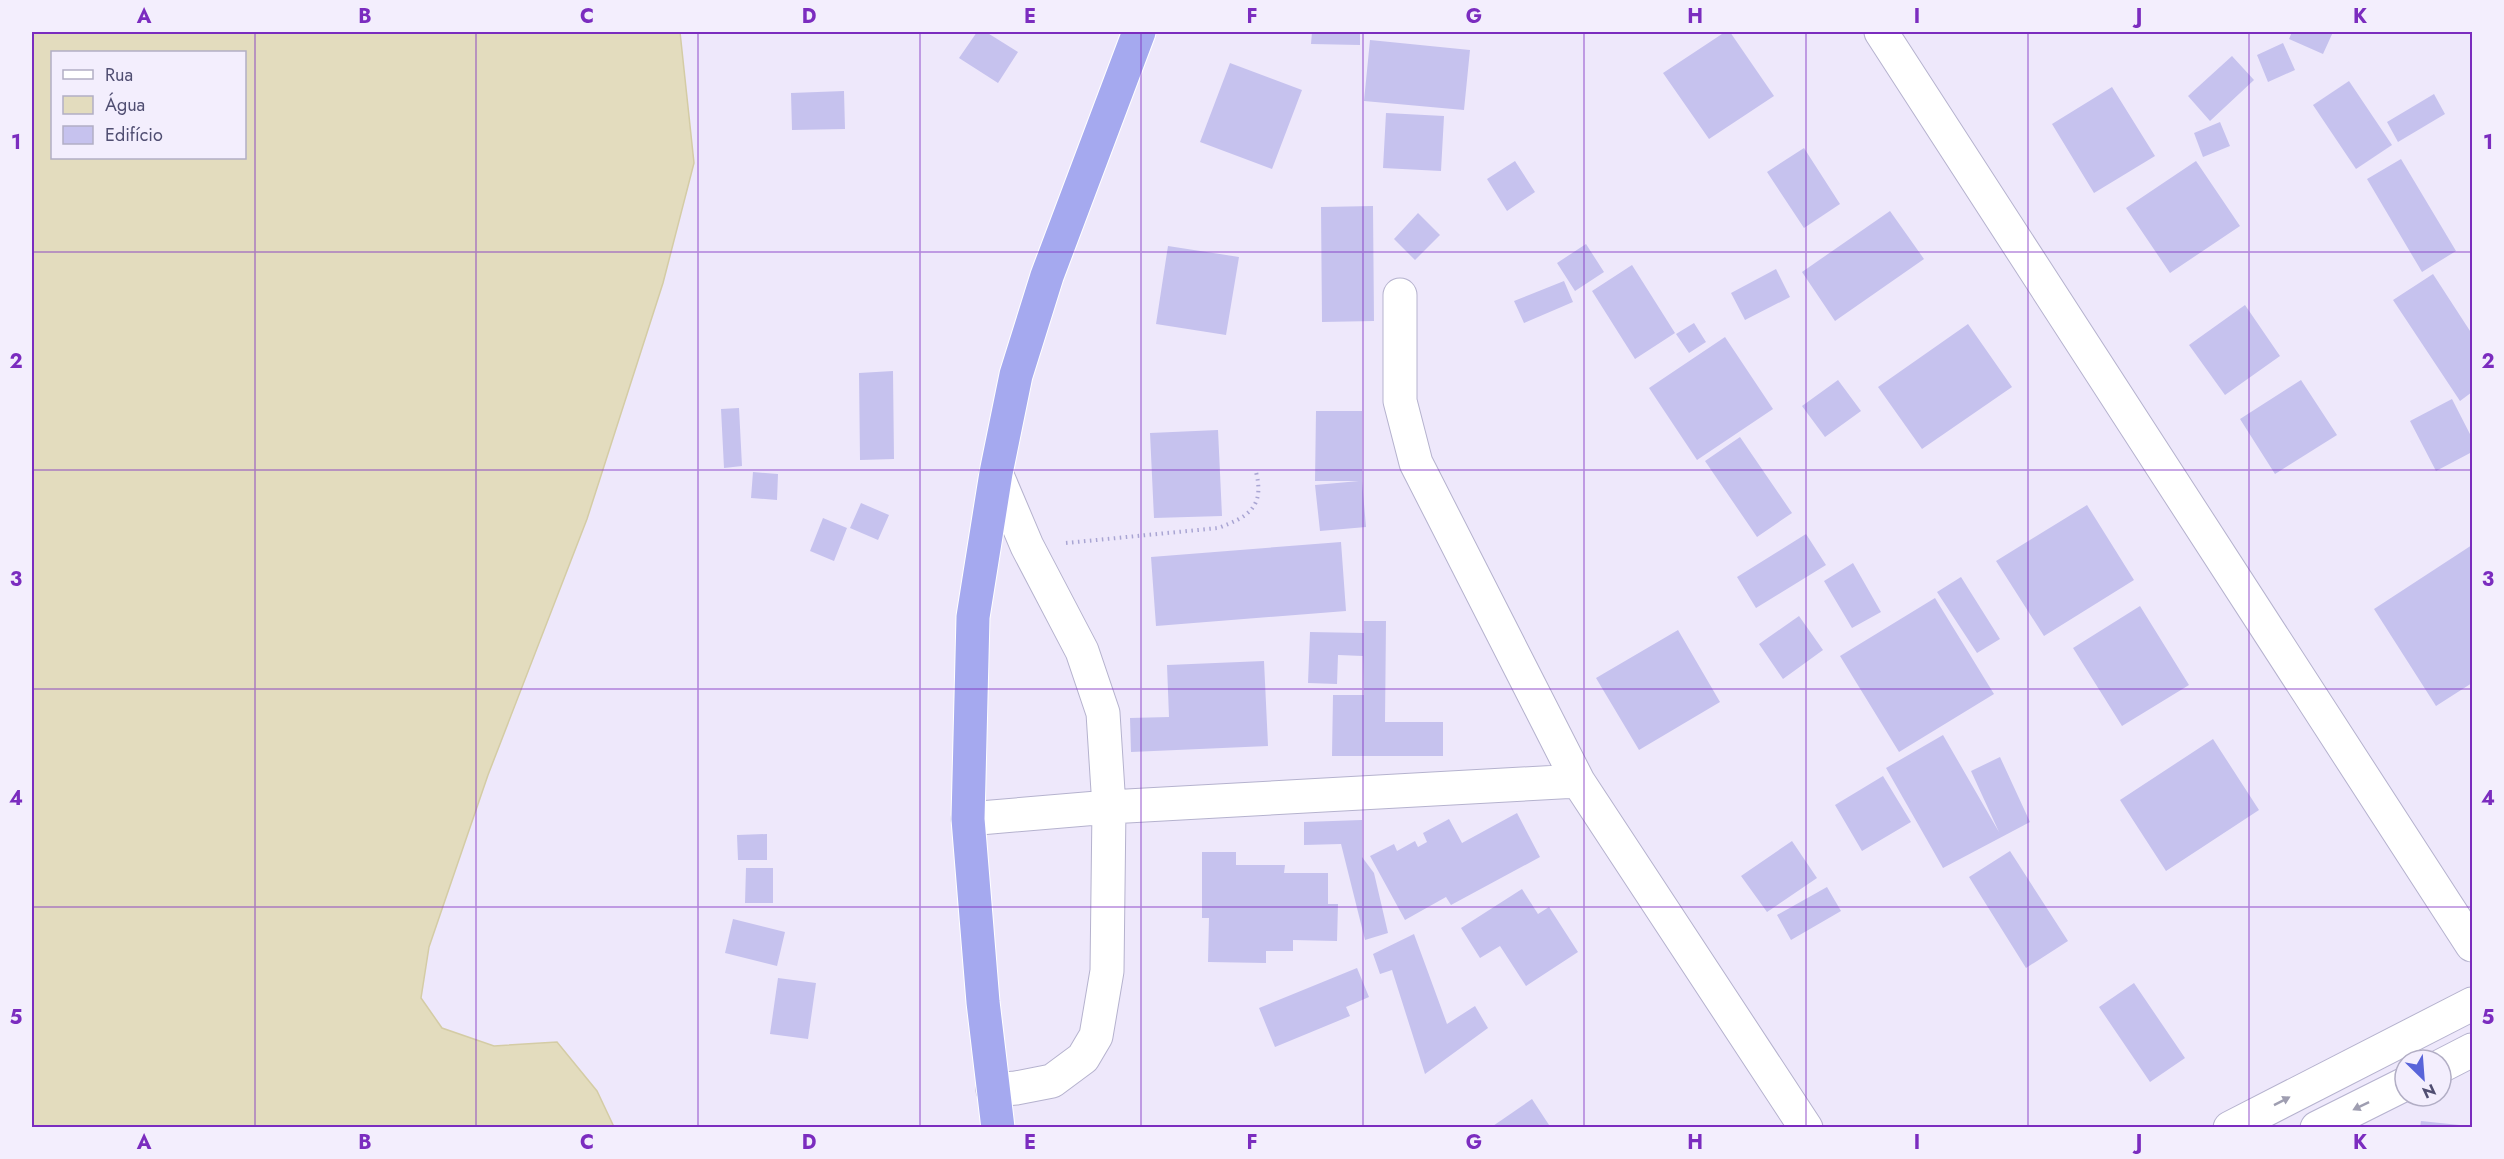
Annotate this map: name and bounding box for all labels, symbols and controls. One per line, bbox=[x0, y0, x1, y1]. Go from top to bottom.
text: A bbox=[136, 2, 152, 31]
text: B bbox=[358, 2, 372, 31]
text: C bbox=[580, 2, 594, 31]
text: D bbox=[802, 2, 816, 31]
text: E bbox=[1024, 2, 1036, 31]
text: F bbox=[1246, 2, 1258, 31]
text: G bbox=[1466, 2, 1482, 31]
text: H bbox=[1687, 2, 1703, 31]
text: I bbox=[1914, 2, 1920, 31]
text: J bbox=[2132, 2, 2142, 31]
text: K bbox=[2353, 2, 2367, 31]
legend bbox=[51, 51, 246, 159]
text: Rua bbox=[105, 62, 133, 88]
text: Água bbox=[105, 92, 145, 118]
text: Edifício bbox=[105, 122, 163, 148]
text: 1 bbox=[11, 128, 21, 157]
text: 1 bbox=[2483, 128, 2493, 157]
text: 2 bbox=[9, 347, 23, 376]
text: 2 bbox=[2481, 347, 2495, 376]
text: 3 bbox=[10, 565, 22, 594]
text: 3 bbox=[2482, 565, 2494, 594]
text: 4 bbox=[9, 784, 23, 813]
text: 4 bbox=[2481, 784, 2495, 813]
text: 5 bbox=[10, 1003, 23, 1032]
text: 5 bbox=[2482, 1003, 2495, 1032]
north arrow bbox=[2393, 1048, 2453, 1108]
text: N bbox=[2419, 1078, 2440, 1104]
one-way arrow bbox=[2274, 1096, 2291, 1106]
one-way arrow bbox=[2352, 1101, 2369, 1110]
text: A bbox=[136, 1128, 152, 1157]
text: B bbox=[358, 1128, 372, 1157]
text: C bbox=[580, 1128, 594, 1157]
text: D bbox=[802, 1128, 816, 1157]
text: E bbox=[1024, 1128, 1036, 1157]
text: F bbox=[1246, 1128, 1258, 1157]
text: G bbox=[1466, 1128, 1482, 1157]
text: H bbox=[1687, 1128, 1703, 1157]
text: I bbox=[1914, 1128, 1920, 1157]
text: J bbox=[2132, 1128, 2142, 1157]
text: K bbox=[2353, 1128, 2367, 1157]

